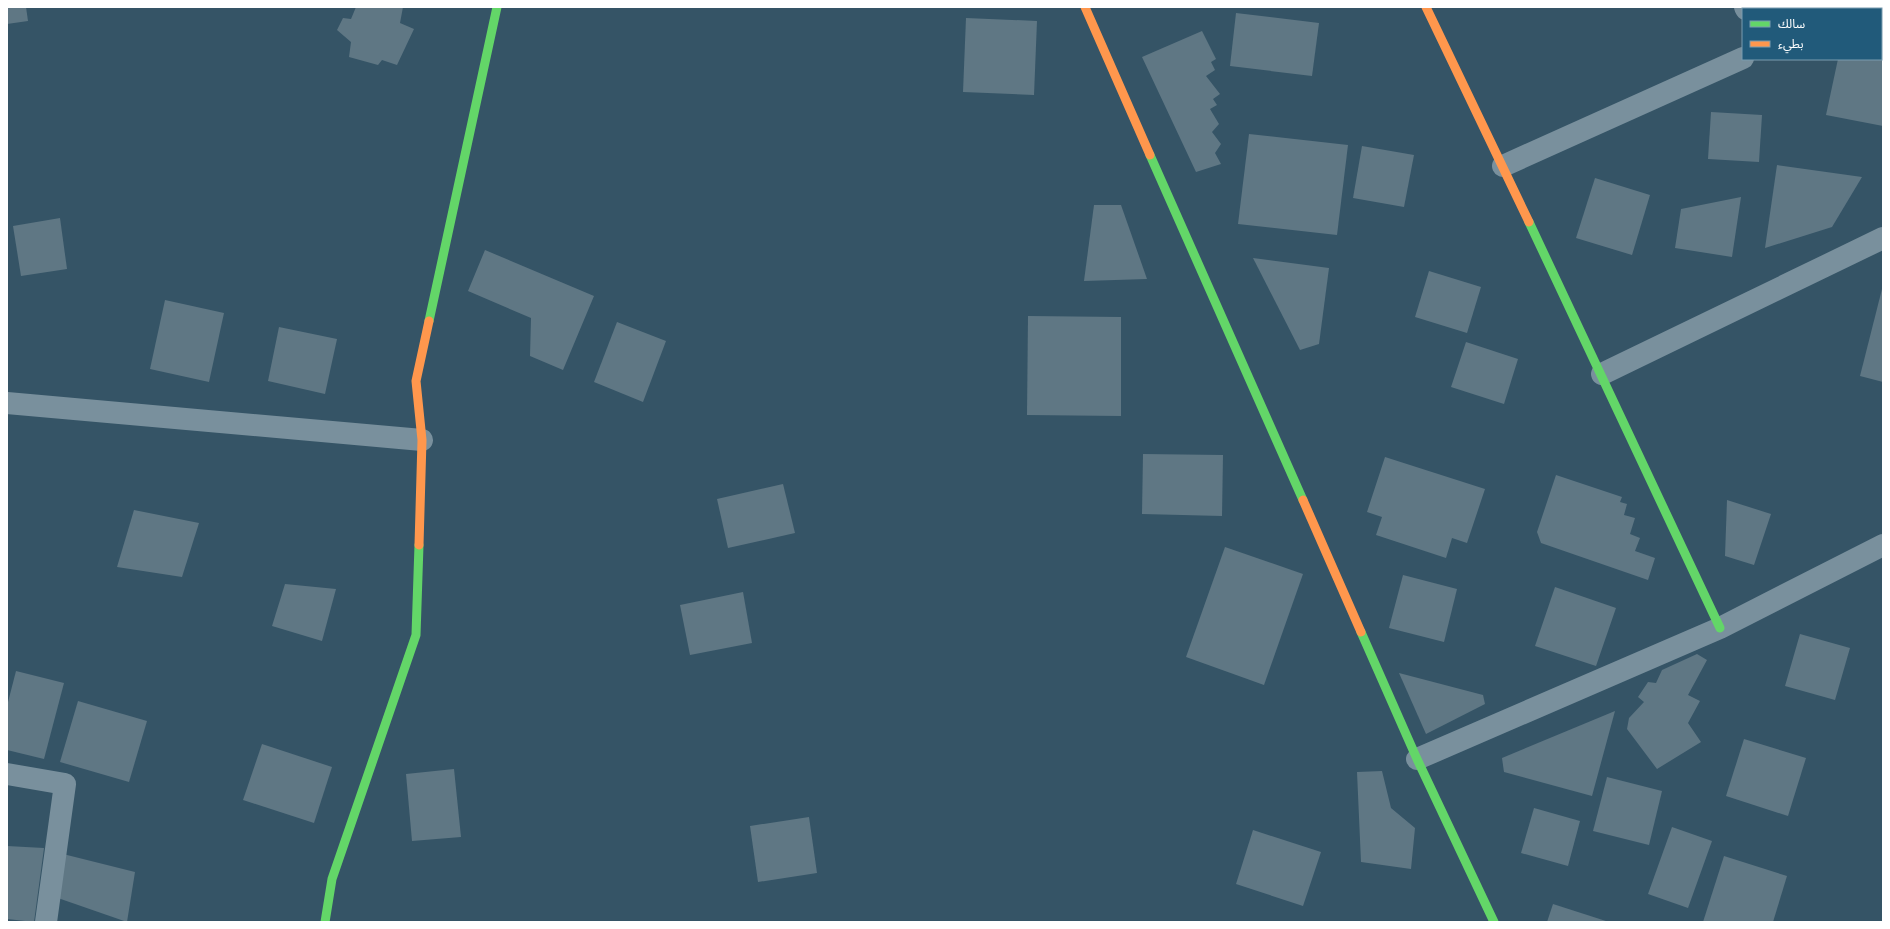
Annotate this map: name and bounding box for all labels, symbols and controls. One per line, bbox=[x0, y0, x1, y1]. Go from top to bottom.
legend bbox=[1742, 8, 1882, 60]
text: سالك bbox=[1778, 16, 1805, 31]
text: بطيء bbox=[1778, 36, 1804, 54]

